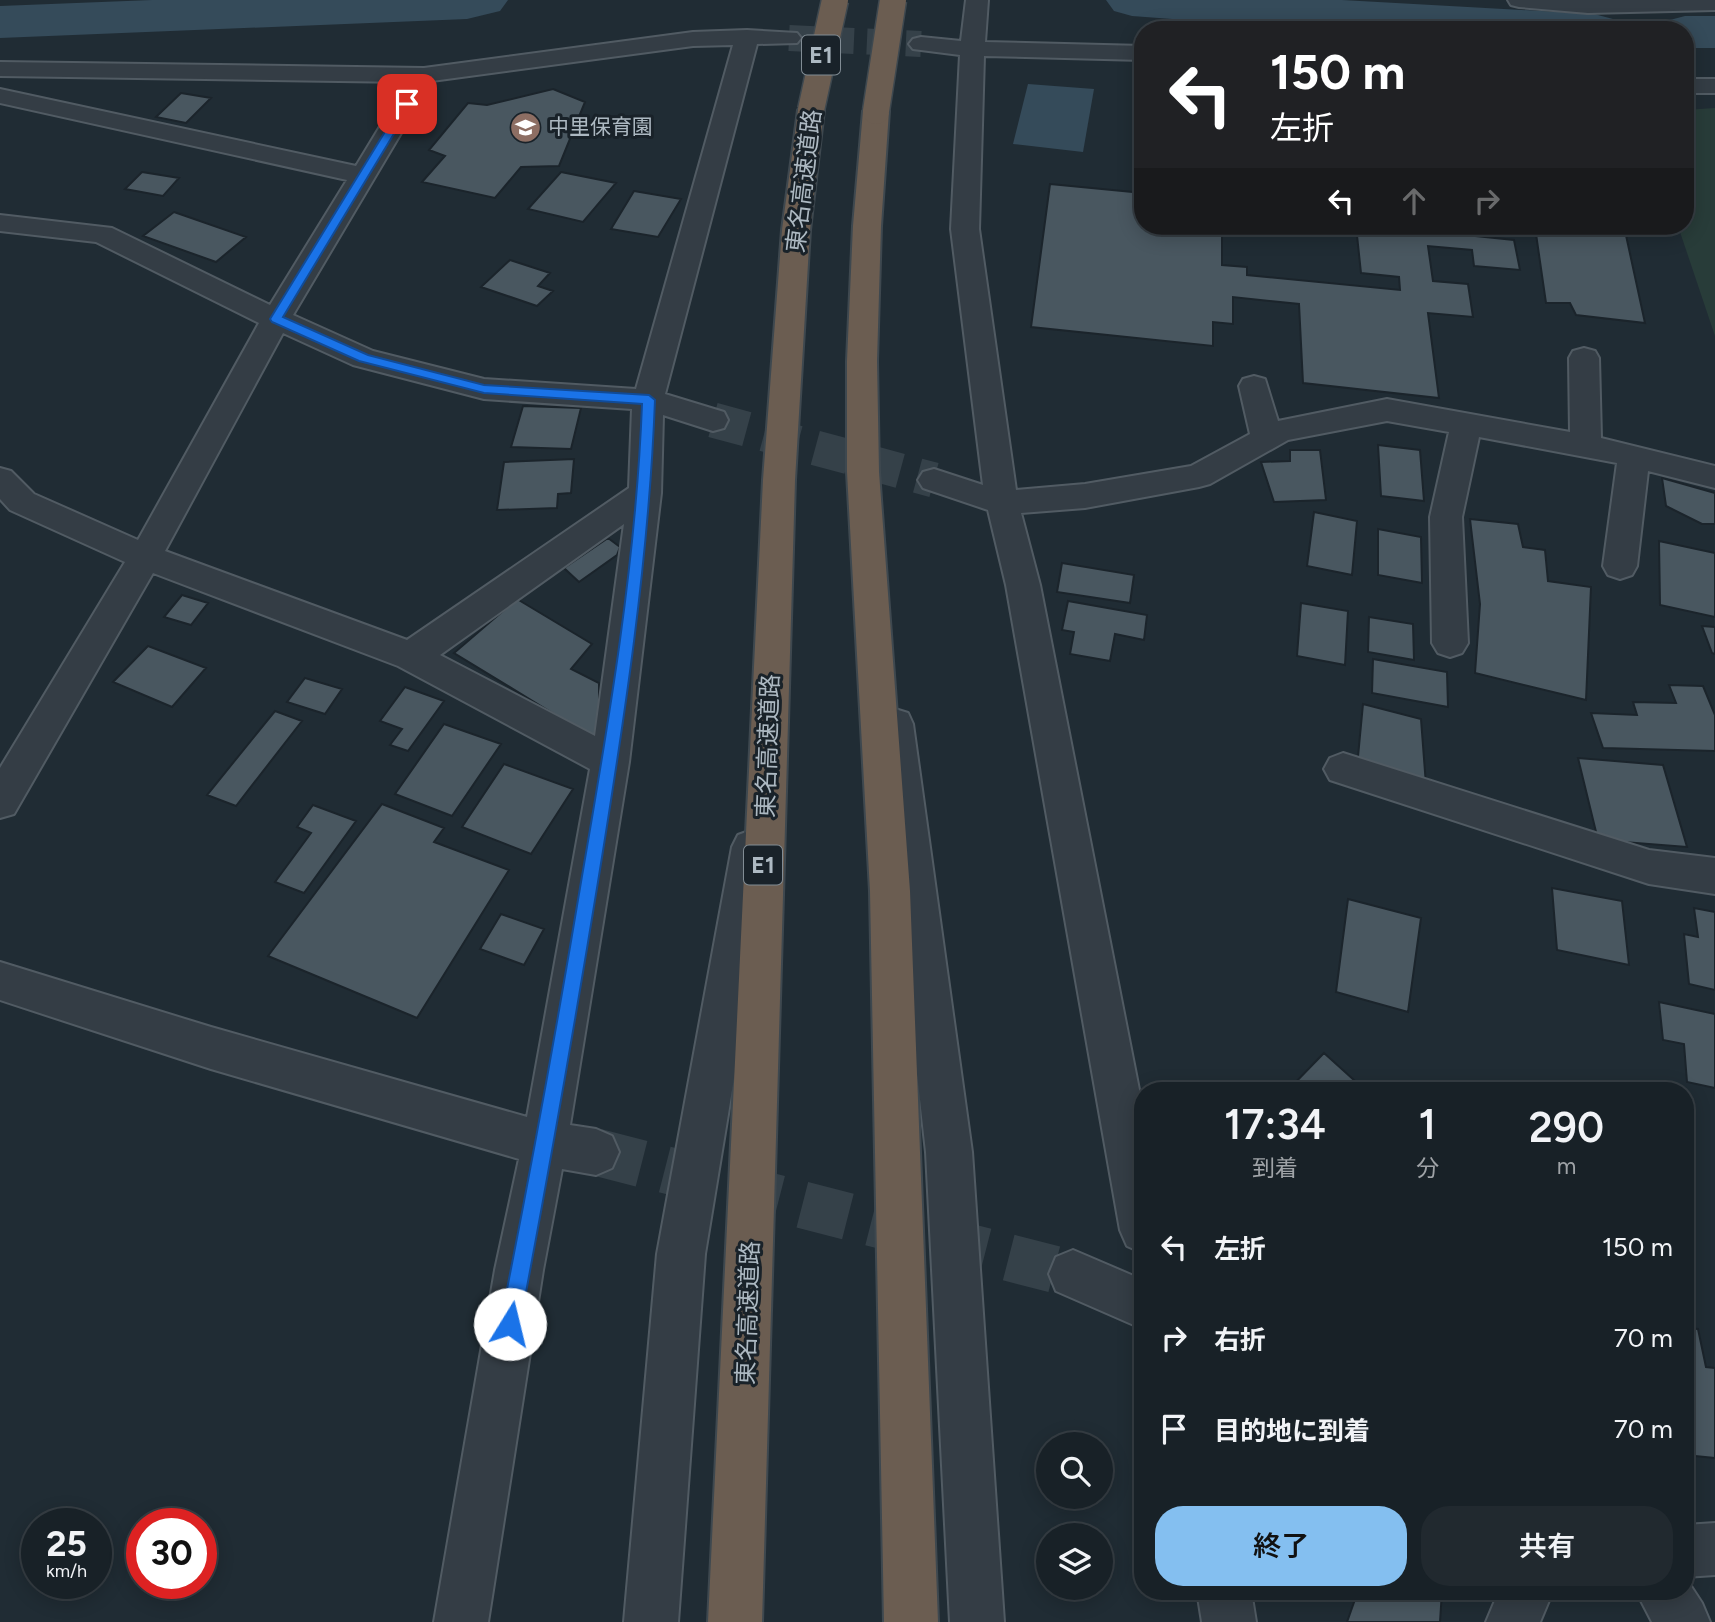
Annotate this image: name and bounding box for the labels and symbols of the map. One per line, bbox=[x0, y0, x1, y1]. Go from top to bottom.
road number: E1 bbox=[802, 36, 840, 74]
pin bbox=[377, 74, 437, 134]
street label: 東名高速道路 bbox=[780, 108, 827, 254]
school or university icon: 中里保育園 bbox=[508, 110, 542, 144]
place label: 中里保育園 bbox=[548, 114, 653, 139]
street label: 東名高速道路 bbox=[750, 674, 785, 818]
road number: E1 bbox=[744, 846, 782, 884]
street label: 東名高速道路 bbox=[730, 1241, 765, 1385]
position arrow bbox=[473, 1287, 547, 1361]
speed limit sign: 30 bbox=[126, 1508, 217, 1599]

